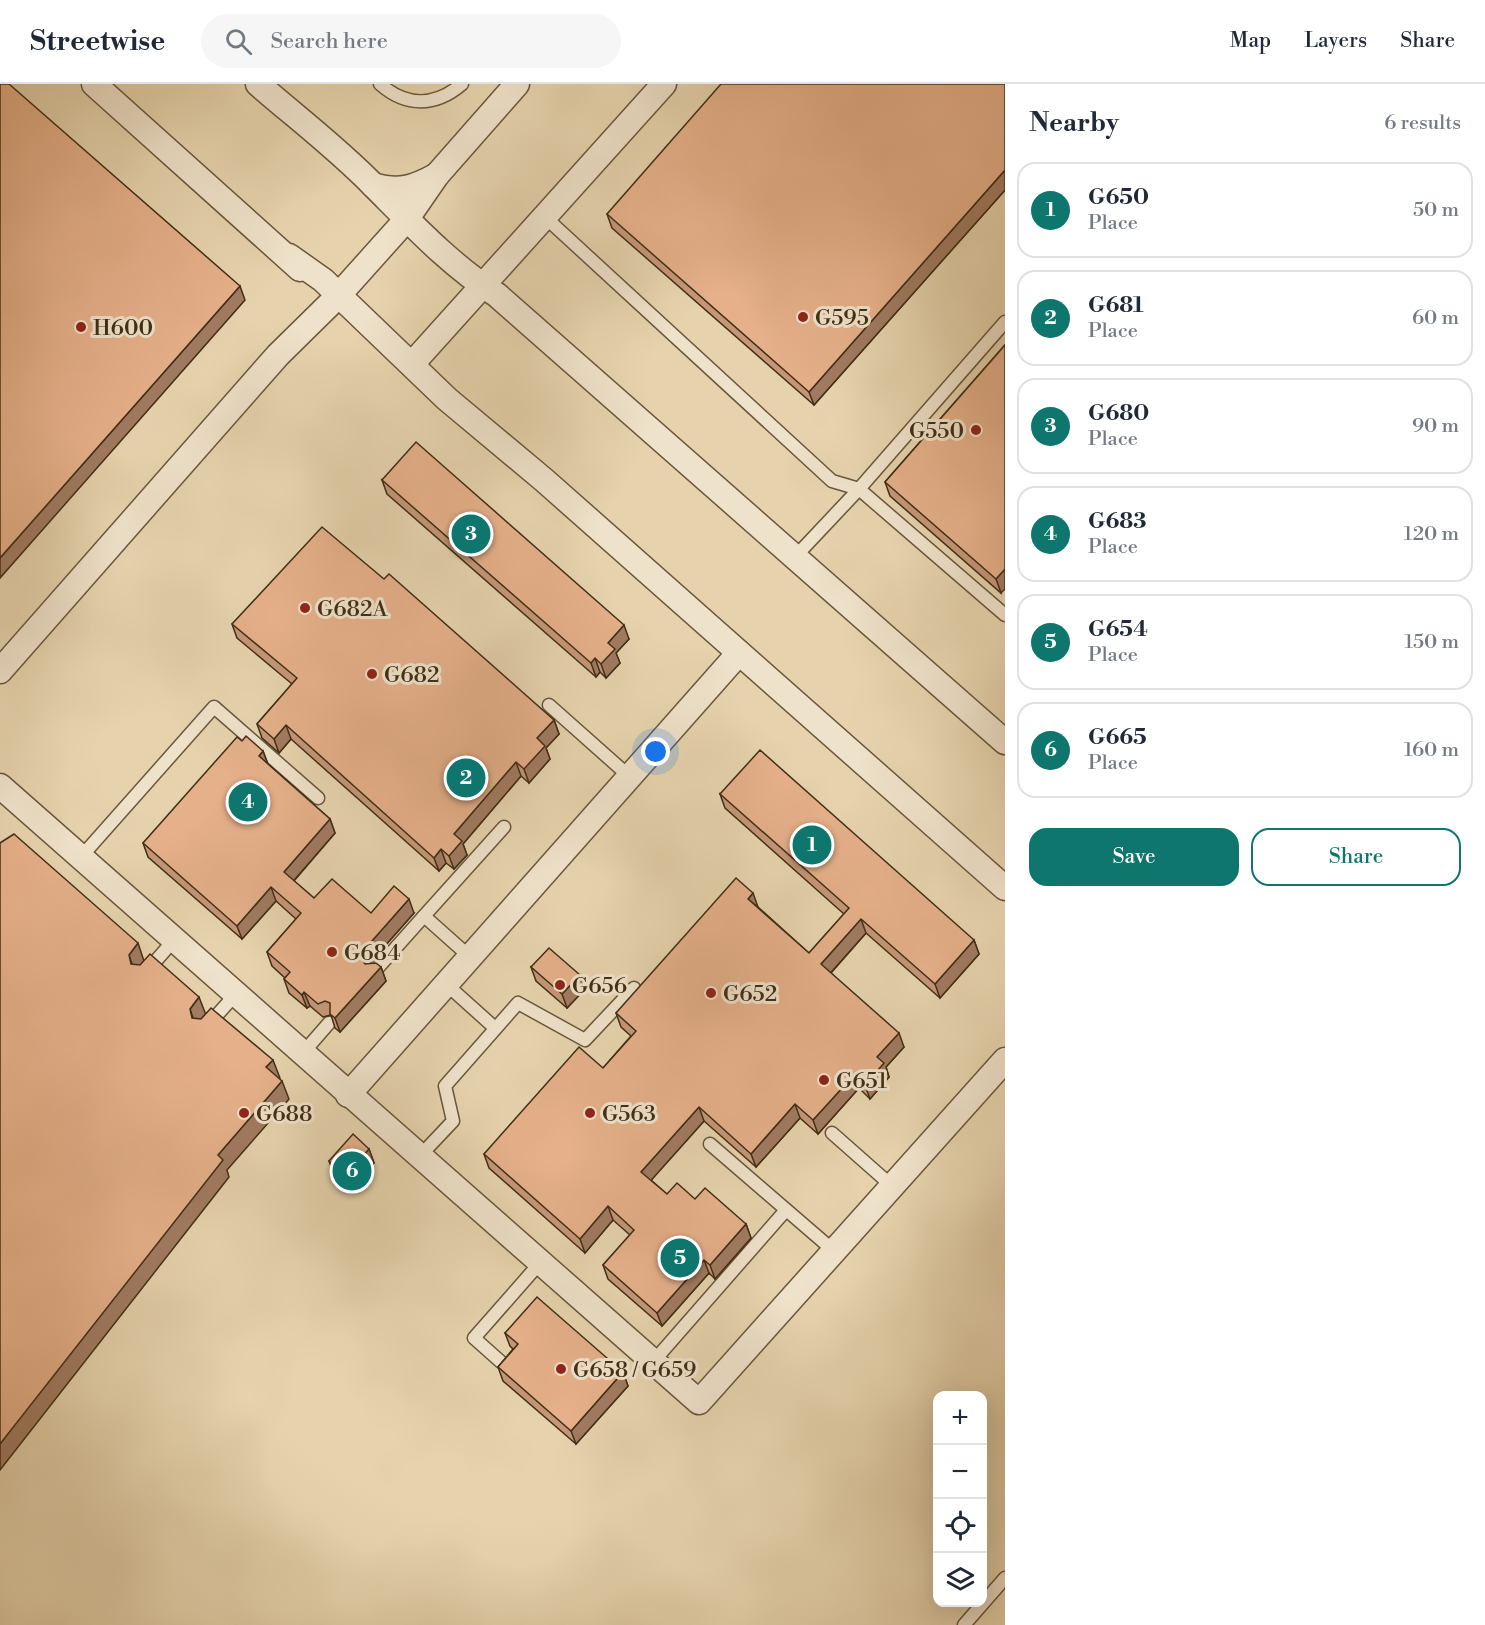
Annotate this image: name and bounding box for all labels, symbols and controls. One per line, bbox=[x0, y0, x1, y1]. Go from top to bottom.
search box bbox=[201, 14, 621, 68]
text: Streetwise bbox=[30, 24, 165, 59]
icon: search bbox=[222, 25, 255, 58]
text: Search here bbox=[270, 28, 388, 55]
text: Map bbox=[1230, 28, 1271, 54]
text: Layers bbox=[1304, 28, 1367, 54]
text: Share bbox=[1400, 28, 1455, 54]
text: Nearby bbox=[1029, 107, 1119, 139]
text: 6 results bbox=[1384, 111, 1461, 136]
text: G650 bbox=[1088, 184, 1149, 211]
text: 1 bbox=[1046, 198, 1055, 223]
text: 50 m bbox=[1413, 198, 1459, 223]
text: Place bbox=[1088, 211, 1138, 236]
text: G681 bbox=[1088, 292, 1143, 319]
place label: G595 bbox=[815, 305, 869, 332]
text: 2 bbox=[1044, 306, 1057, 331]
text: 60 m bbox=[1412, 306, 1459, 331]
marker: G595 bbox=[796, 310, 810, 324]
place label: H600 bbox=[93, 315, 153, 342]
text: Place bbox=[1088, 319, 1138, 344]
marker: H600 bbox=[74, 320, 88, 334]
text: G680 bbox=[1088, 400, 1149, 427]
text: 3 bbox=[1044, 414, 1057, 439]
text: 90 m bbox=[1412, 414, 1459, 439]
place label: G550 bbox=[909, 418, 964, 445]
marker: G550 bbox=[969, 423, 983, 437]
text: Place bbox=[1088, 427, 1138, 452]
text: G683 bbox=[1088, 508, 1147, 535]
pin: 3 bbox=[452, 512, 490, 556]
text: 4 bbox=[1044, 522, 1057, 547]
text: 120 m bbox=[1404, 522, 1459, 547]
text: Place bbox=[1088, 535, 1138, 560]
place label: G682A bbox=[317, 596, 389, 623]
marker: G682A bbox=[298, 601, 312, 615]
text: G654 bbox=[1088, 616, 1148, 643]
text: 5 bbox=[1044, 630, 1057, 655]
text: 150 m bbox=[1404, 630, 1459, 655]
text: Place bbox=[1088, 643, 1138, 668]
place label: G682 bbox=[384, 662, 440, 689]
marker: G682 bbox=[365, 667, 379, 681]
text: G665 bbox=[1088, 724, 1147, 751]
your location bbox=[641, 737, 670, 766]
text: 6 bbox=[1044, 738, 1057, 763]
text: 160 m bbox=[1404, 738, 1459, 763]
text: Place bbox=[1088, 751, 1138, 776]
pin: 2 bbox=[446, 756, 486, 800]
pin: 4 bbox=[228, 780, 268, 824]
pin: 1 bbox=[792, 822, 832, 867]
button: Save bbox=[1029, 828, 1239, 886]
button: Share bbox=[1251, 828, 1461, 886]
place label: G684 bbox=[344, 940, 400, 967]
marker: G684 bbox=[325, 945, 339, 959]
place label: G656 bbox=[572, 973, 627, 1000]
marker: G656 bbox=[553, 978, 567, 992]
place label: G652 bbox=[723, 981, 777, 1008]
marker: G652 bbox=[704, 986, 718, 1000]
place label: G651 bbox=[836, 1068, 888, 1095]
marker: G651 bbox=[817, 1073, 831, 1087]
place label: G688 bbox=[256, 1101, 313, 1128]
place label: G563 bbox=[602, 1101, 656, 1128]
marker: G688 bbox=[237, 1106, 251, 1120]
marker: G563 bbox=[583, 1106, 597, 1120]
pin: 6 bbox=[332, 1148, 372, 1194]
pin: 5 bbox=[660, 1236, 700, 1280]
place label: G658 / G659 bbox=[573, 1357, 696, 1384]
marker: G658 / G659 bbox=[554, 1362, 568, 1376]
map controls bbox=[933, 1391, 987, 1607]
button: + bbox=[933, 1391, 987, 1445]
button: − bbox=[933, 1445, 987, 1499]
button: locate bbox=[933, 1499, 987, 1553]
button: layers bbox=[933, 1553, 987, 1607]

